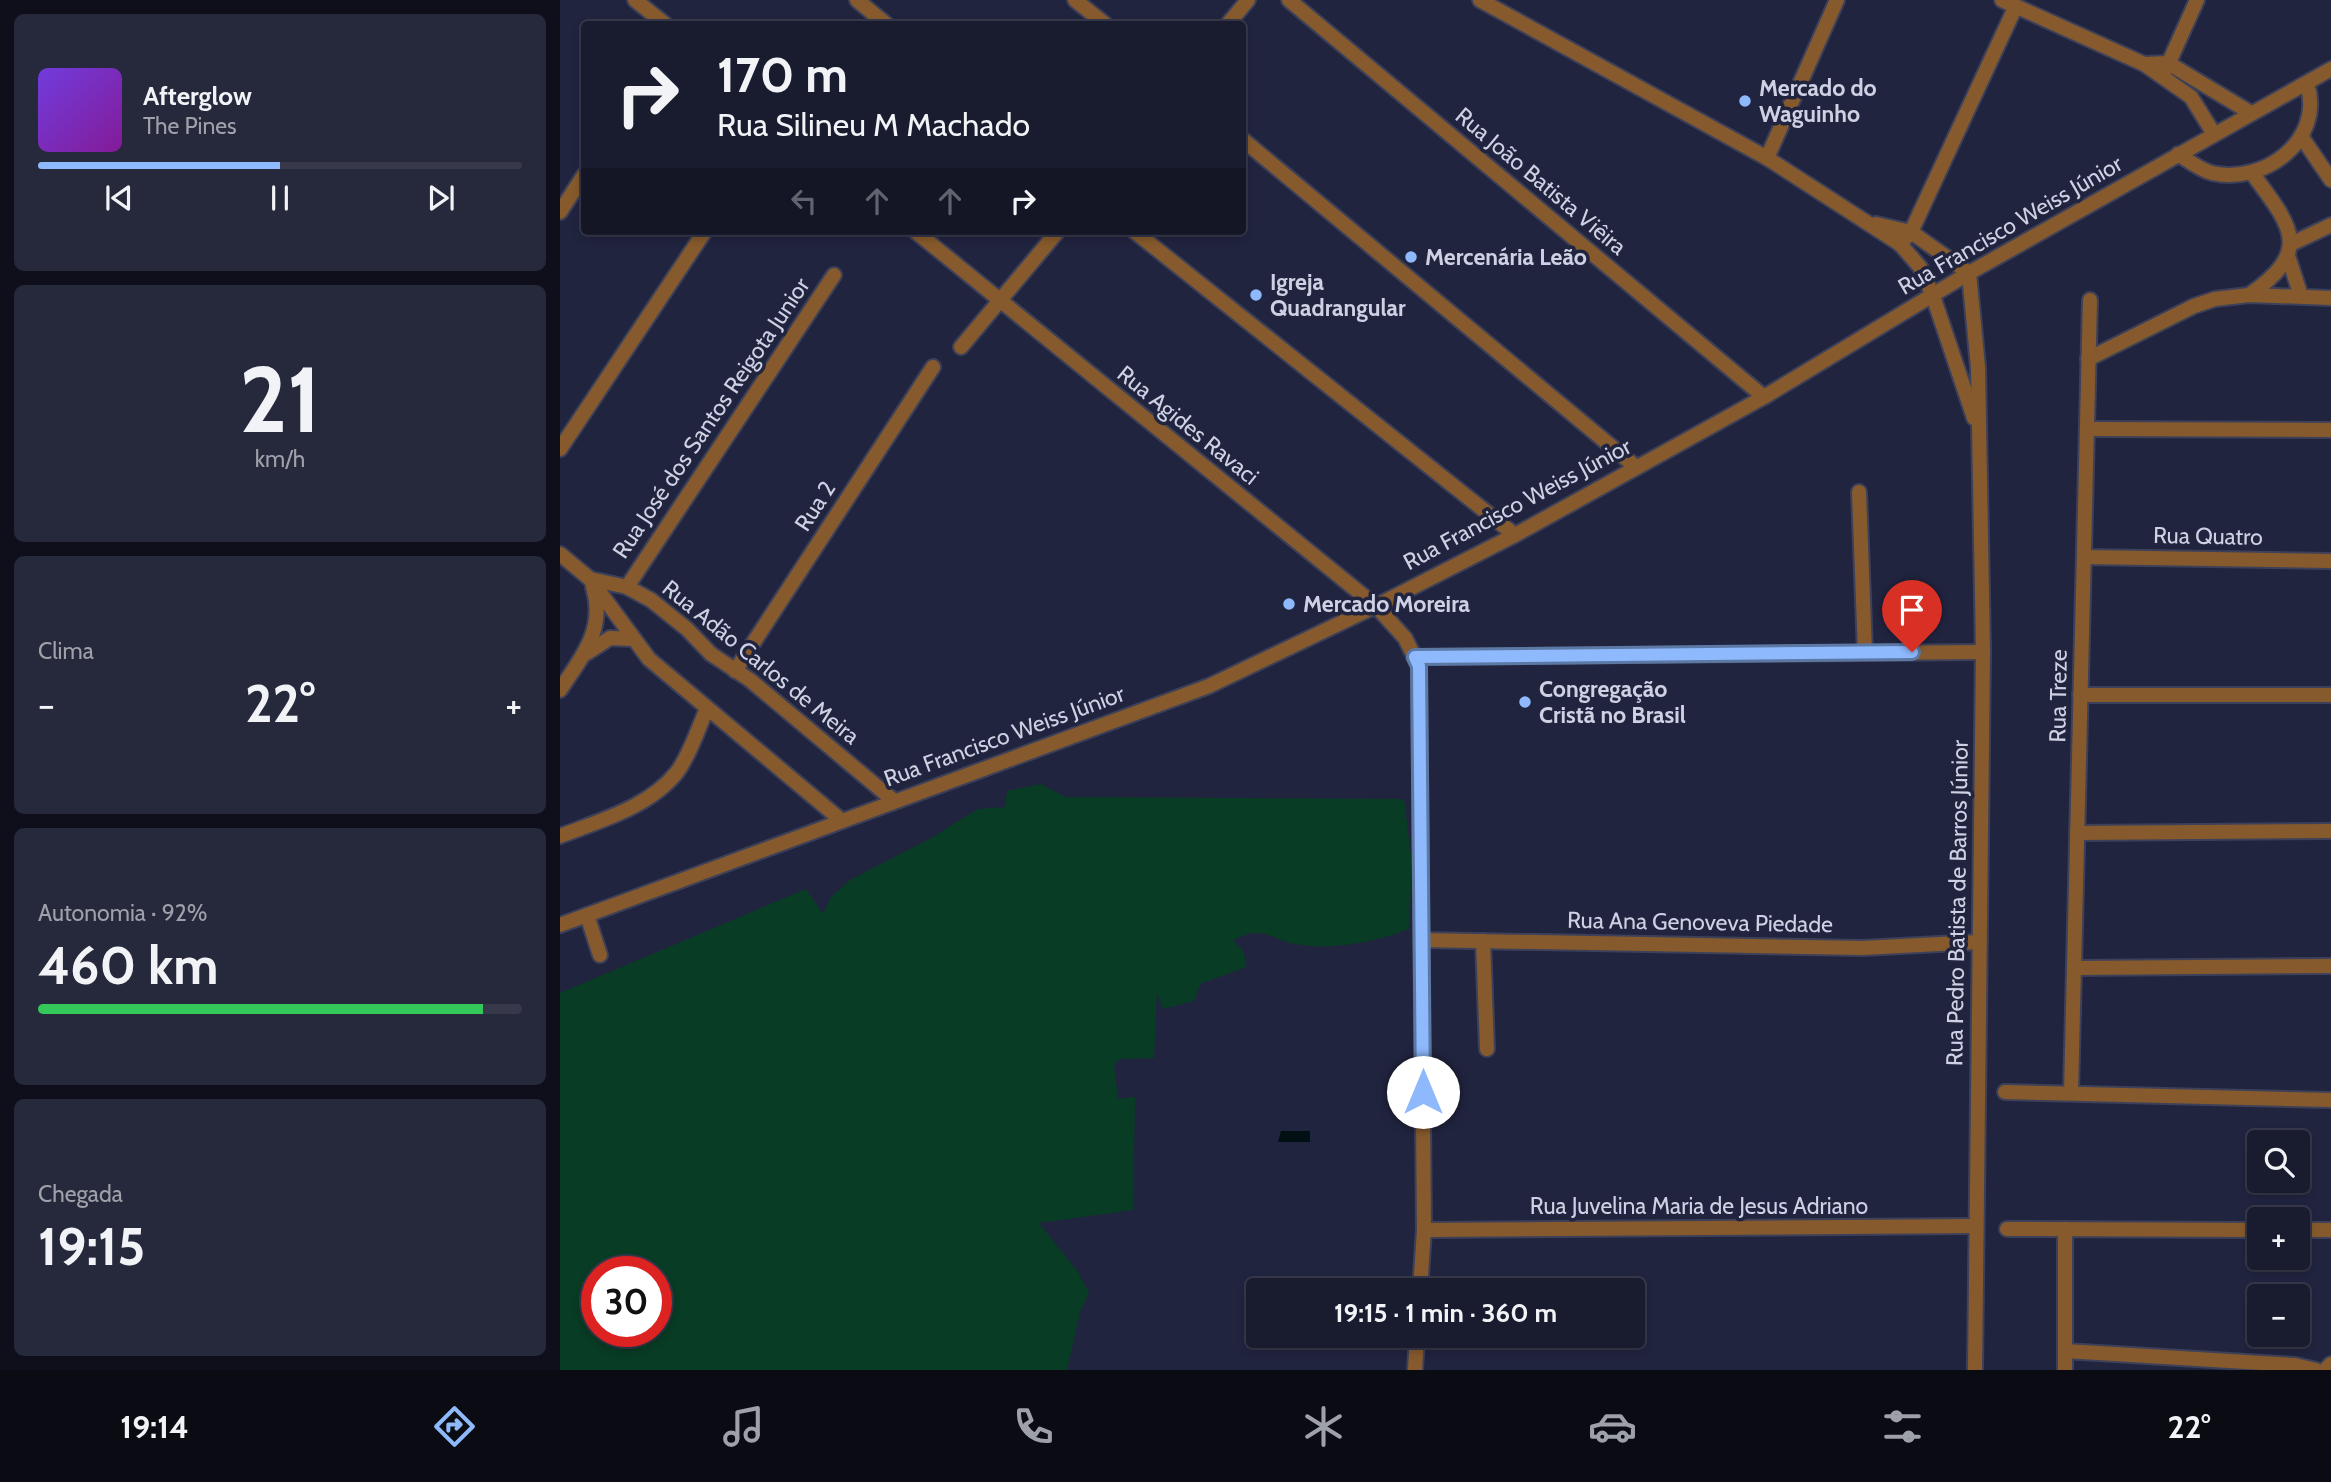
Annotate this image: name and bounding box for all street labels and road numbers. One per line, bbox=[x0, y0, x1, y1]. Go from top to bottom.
street label: Rua João Batista Viêira bbox=[1450, 101, 1632, 261]
street label: Rua Francisco Weiss Júnior bbox=[1893, 149, 2128, 301]
street label: Rua José dos Santos Reigota Junior bbox=[607, 272, 816, 563]
street label: Rua Agides Ravaci bbox=[1112, 359, 1264, 491]
street label: Rua Francisco Weiss Júnior bbox=[1398, 432, 1636, 576]
street label: Rua 2 bbox=[789, 476, 841, 536]
street label: Rua Quatro bbox=[2153, 521, 2263, 551]
street label: Rua Adão Carlos de Meira bbox=[657, 574, 865, 750]
street label: Rua Treze bbox=[2043, 649, 2073, 743]
street label: Rua Francisco Weiss Júnior bbox=[880, 679, 1129, 793]
street label: Rua Pedro Batista de Barros Júnior bbox=[1940, 739, 1974, 1066]
street label: Rua Ana Genoveva Piedade bbox=[1567, 906, 1833, 938]
street label: Rua Juvelina Maria de Jesus Adriano bbox=[1530, 1192, 1868, 1220]

